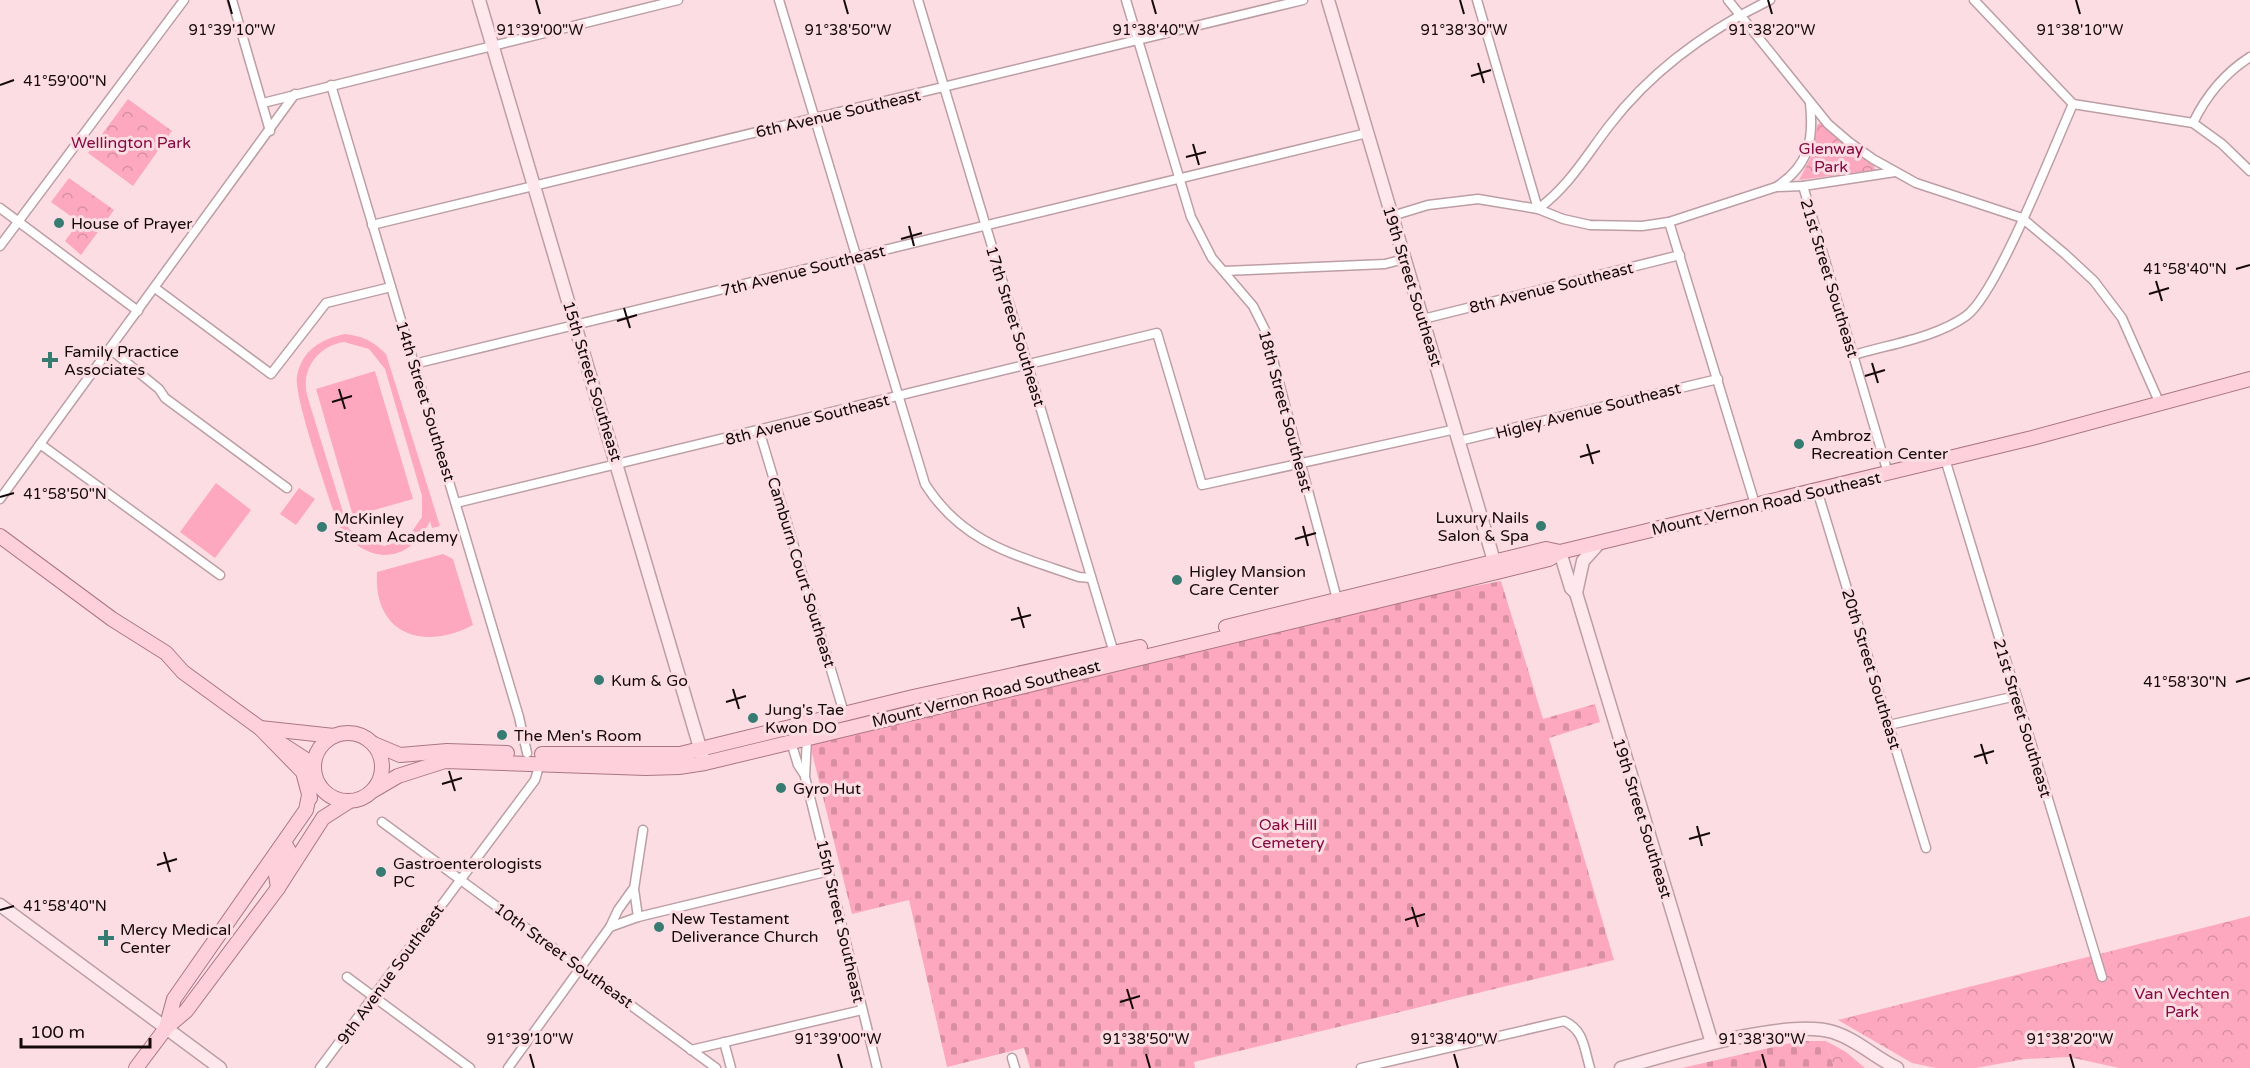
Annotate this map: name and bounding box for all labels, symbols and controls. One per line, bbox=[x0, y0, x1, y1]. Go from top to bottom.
text: 91°39'10"W bbox=[189, 21, 275, 39]
text: 91°39'00"W bbox=[497, 21, 583, 39]
text: 91°38'50"W bbox=[805, 21, 891, 39]
text: 91°38'40"W bbox=[1113, 21, 1199, 39]
text: 91°38'30"W bbox=[1421, 21, 1507, 39]
text: 91°38'20"W bbox=[1729, 21, 1815, 39]
text: 91°38'10"W bbox=[2037, 21, 2123, 39]
text: 41°59'00"N bbox=[23, 72, 107, 90]
street label: 6th Avenue Southeast bbox=[754, 85, 923, 143]
park label: Wellington Park bbox=[71, 133, 191, 153]
park label: Glenway Park bbox=[1799, 139, 1864, 177]
street label: 21st Street Southeast bbox=[1795, 197, 1863, 360]
street label: 19th Street Southeast bbox=[1378, 204, 1446, 369]
place label: House of Prayer bbox=[71, 214, 193, 234]
marker: House of Prayer bbox=[52, 216, 66, 230]
street label: 7th Avenue Southeast bbox=[719, 241, 887, 301]
street label: 17th Street Southeast bbox=[981, 244, 1049, 409]
street label: 8th Avenue Southeast bbox=[1467, 258, 1635, 318]
text: 41°58'40"N bbox=[2143, 260, 2227, 278]
street label: 15th Street Southeast bbox=[558, 299, 626, 464]
street label: 14th Street Southeast bbox=[391, 319, 459, 484]
street label: 18th Street Southeast bbox=[1254, 328, 1316, 494]
place label: Family Practice Associates bbox=[64, 342, 179, 380]
marker: Family Practice Associates bbox=[41, 351, 59, 369]
street label: Higley Avenue Southeast bbox=[1494, 378, 1683, 444]
street label: 8th Avenue Southeast bbox=[723, 390, 891, 450]
place label: Ambroz Recreation Center bbox=[1811, 426, 1949, 464]
marker: Ambroz Recreation Center bbox=[1792, 437, 1806, 451]
street label: Mount Vernon Road Southeast bbox=[1650, 468, 1883, 540]
street label: Camburn Court Southeast bbox=[762, 475, 840, 670]
text: 41°58'50"N bbox=[23, 485, 107, 503]
place label: Luxury Nails Salon & Spa bbox=[1435, 508, 1529, 546]
place label: McKinley Steam Academy bbox=[334, 509, 458, 547]
marker: Luxury Nails Salon & Spa bbox=[1534, 519, 1548, 533]
marker: McKinley Steam Academy bbox=[315, 520, 329, 534]
place label: Higley Mansion Care Center bbox=[1189, 562, 1306, 600]
marker: Higley Mansion Care Center bbox=[1170, 573, 1184, 587]
street label: 20th Street Southeast bbox=[1837, 587, 1905, 752]
street label: 21st Street Southeast bbox=[1988, 637, 2056, 800]
street label: Mount Vernon Road Southeast bbox=[870, 656, 1102, 732]
place label: Kum & Go bbox=[611, 671, 688, 691]
marker: Kum & Go bbox=[592, 673, 606, 687]
text: 41°58'30"N bbox=[2143, 673, 2227, 691]
place label: Jung's Tae Kwon DO bbox=[765, 700, 844, 738]
marker: Jung's Tae Kwon DO bbox=[746, 711, 760, 725]
place label: The Men's Room bbox=[514, 726, 642, 746]
marker: The Men's Room bbox=[495, 728, 509, 742]
street label: 19th Street Southeast bbox=[1608, 736, 1676, 901]
place label: Gyro Hut bbox=[793, 779, 861, 799]
marker: Gyro Hut bbox=[774, 781, 788, 795]
park label: Oak Hill Cemetery bbox=[1251, 815, 1325, 853]
street label: 15th Street Southeast bbox=[812, 838, 869, 1005]
place label: Gastroenterologists PC bbox=[393, 854, 542, 892]
marker: Gastroenterologists PC bbox=[374, 865, 388, 879]
text: 41°58'40"N bbox=[23, 897, 107, 915]
street label: 10th Street Southeast bbox=[490, 899, 637, 1013]
street label: 9th Avenue Southeast bbox=[333, 901, 448, 1049]
place label: New Testament Deliverance Church bbox=[671, 909, 818, 947]
place label: Mercy Medical Center bbox=[120, 920, 231, 958]
marker: New Testament Deliverance Church bbox=[652, 920, 666, 934]
marker: Mercy Medical Center bbox=[97, 929, 115, 947]
park label: Van Vechten Park bbox=[2134, 984, 2230, 1022]
scale bar bbox=[21, 1011, 150, 1049]
text: 100 m bbox=[30, 1021, 85, 1043]
text: 91°39'10"W bbox=[487, 1030, 573, 1048]
text: 91°39'00"W bbox=[795, 1030, 881, 1048]
text: 91°38'50"W bbox=[1103, 1030, 1189, 1048]
text: 91°38'40"W bbox=[1411, 1030, 1497, 1048]
text: 91°38'30"W bbox=[1719, 1030, 1805, 1048]
text: 91°38'20"W bbox=[2027, 1030, 2113, 1048]

